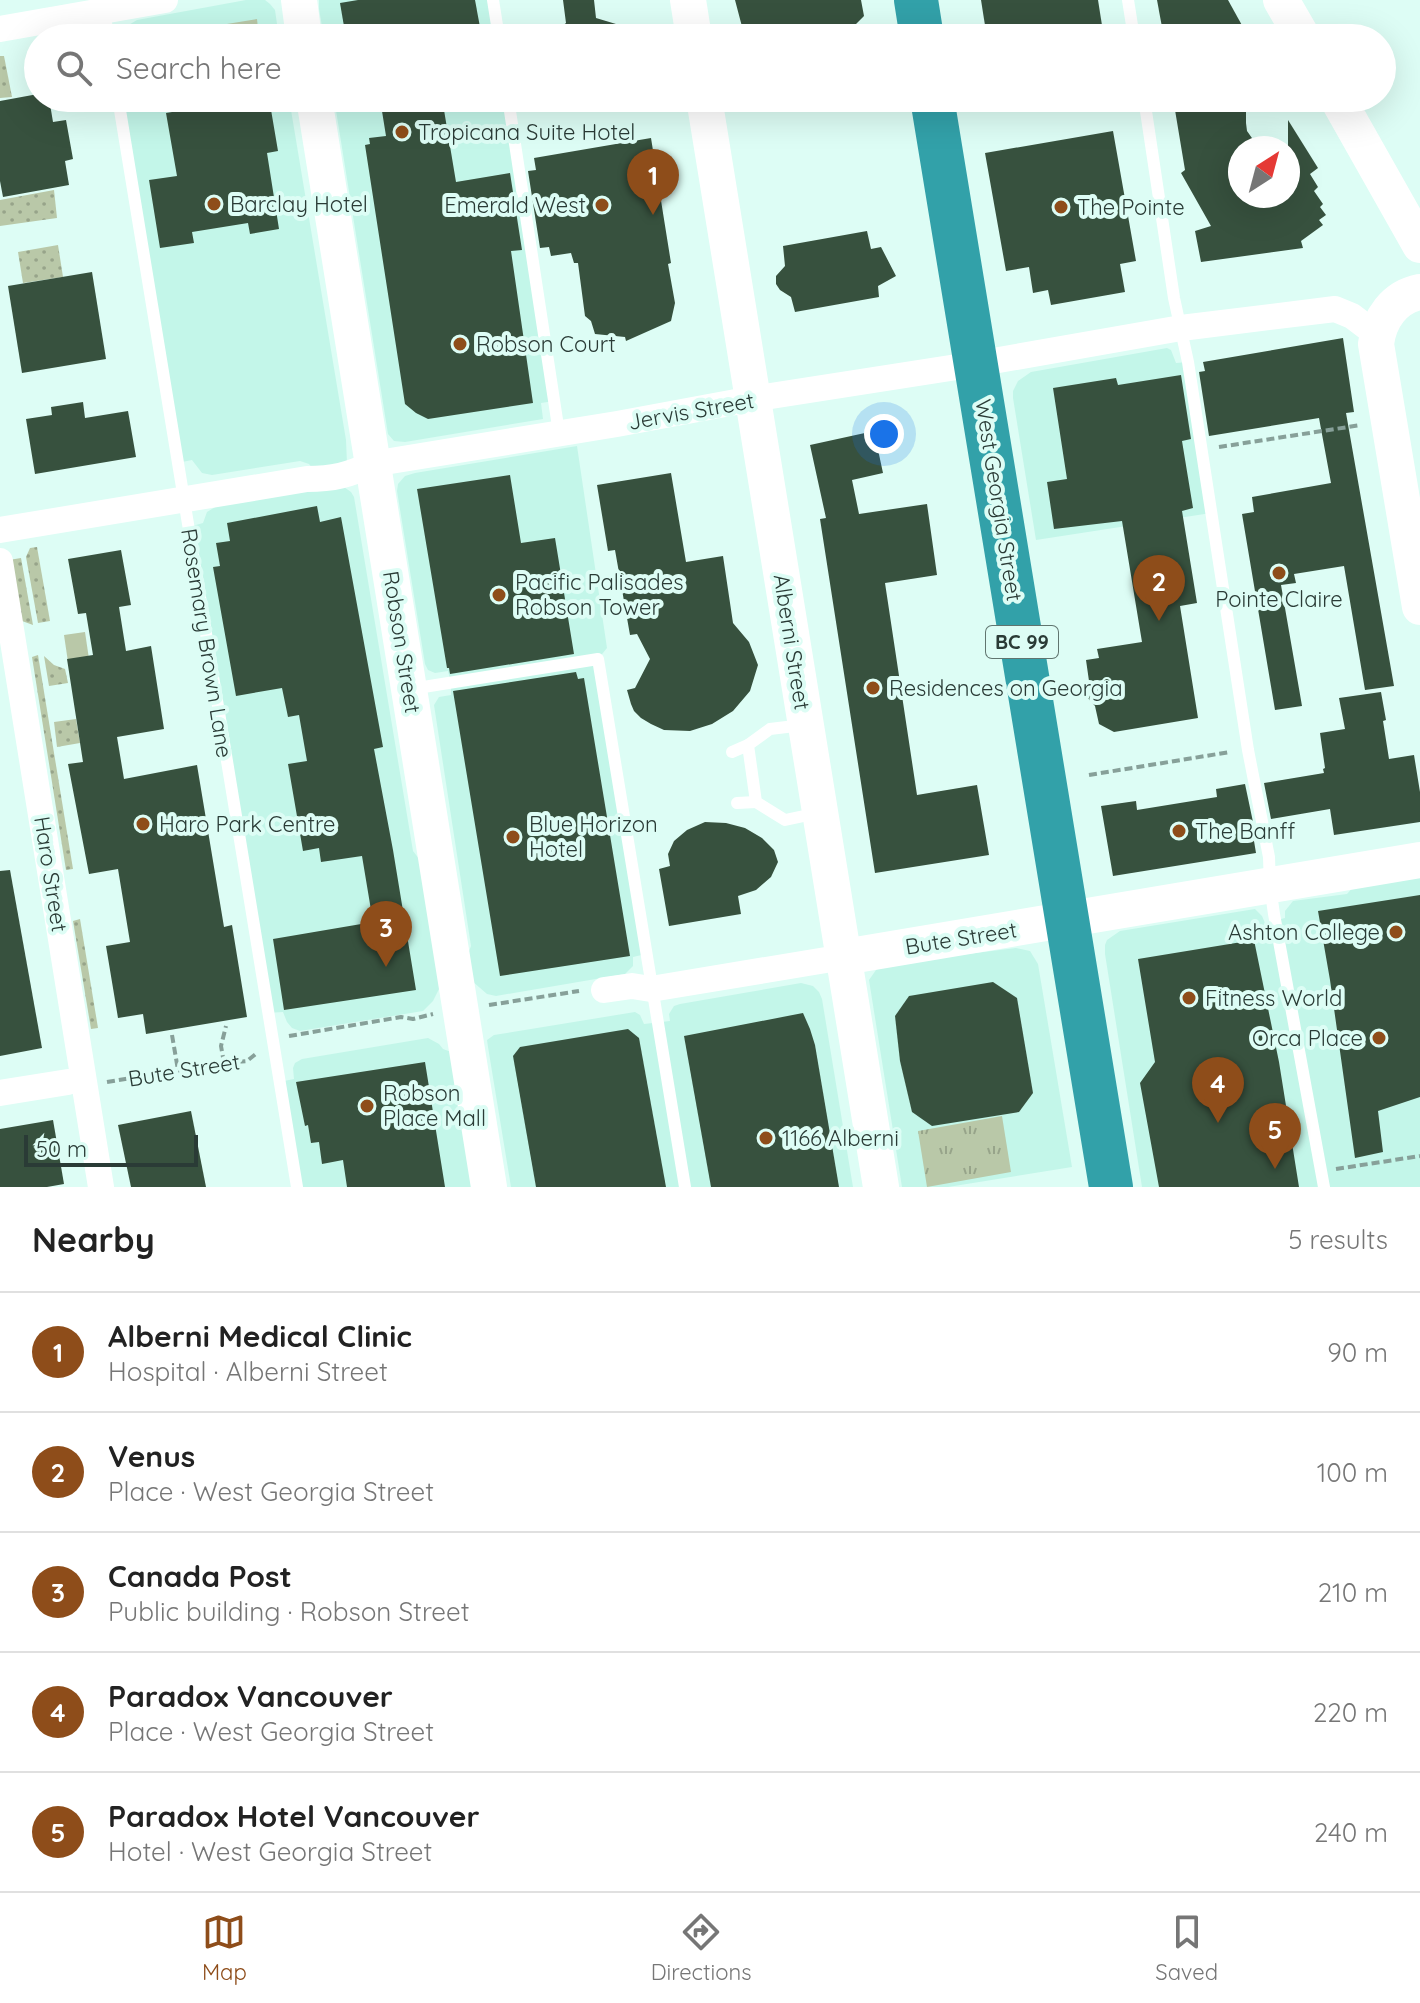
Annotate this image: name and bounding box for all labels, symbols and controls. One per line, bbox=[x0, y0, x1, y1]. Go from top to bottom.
search box bbox=[24, 24, 1396, 112]
icon: search bbox=[52, 46, 96, 90]
text: Search here bbox=[116, 49, 282, 87]
place label: Tropicana Suite Hotel bbox=[418, 118, 635, 146]
marker: Tropicana Suite Hotel bbox=[393, 123, 411, 141]
north arrow bbox=[1228, 136, 1300, 208]
pin: 1 bbox=[627, 149, 679, 215]
place label: Barclay Hotel bbox=[230, 190, 368, 218]
place label: Emerald West bbox=[444, 191, 586, 219]
place label: The Pointe bbox=[1077, 193, 1185, 221]
marker: Barclay Hotel bbox=[205, 195, 223, 213]
marker: Emerald West bbox=[593, 196, 611, 214]
marker: The Pointe bbox=[1052, 198, 1070, 216]
place label: Robson Court bbox=[476, 330, 616, 358]
marker: Robson Court bbox=[451, 335, 469, 353]
street label: Jervis Street bbox=[626, 386, 756, 436]
street label: West Georgia Street bbox=[969, 397, 1029, 603]
your location bbox=[864, 414, 904, 454]
street label: Rosemary Brown Lane bbox=[175, 526, 239, 760]
pin: 2 bbox=[1133, 555, 1185, 621]
marker: Pointe Claire bbox=[1270, 564, 1288, 582]
place label: Pacific Palisades Robson Tower bbox=[515, 568, 683, 621]
street label: Robson Street bbox=[377, 569, 427, 715]
street label: Alberni Street bbox=[767, 572, 817, 712]
place label: Pointe Claire bbox=[1215, 585, 1343, 613]
marker: Pacific Palisades Robson Tower bbox=[490, 586, 508, 604]
road number: BC 99 bbox=[986, 626, 1058, 658]
place label: Residences on Georgia bbox=[889, 674, 1123, 702]
marker: Residences on Georgia bbox=[864, 679, 882, 697]
place label: Haro Park Centre bbox=[159, 810, 335, 838]
place label: Blue Horizon Hotel bbox=[529, 810, 658, 863]
street label: Haro Street bbox=[28, 814, 74, 934]
marker: Haro Park Centre bbox=[134, 815, 152, 833]
place label: The Banff bbox=[1195, 817, 1296, 845]
marker: The Banff bbox=[1170, 822, 1188, 840]
marker: Blue Horizon Hotel bbox=[504, 828, 522, 846]
pin: 3 bbox=[360, 901, 412, 967]
street label: Bute Street bbox=[903, 915, 1019, 961]
place label: Ashton College bbox=[1228, 918, 1380, 946]
marker: Ashton College bbox=[1387, 923, 1405, 941]
place label: Fitness World bbox=[1205, 984, 1342, 1012]
marker: Fitness World bbox=[1180, 989, 1198, 1007]
place label: Orca Place bbox=[1252, 1024, 1363, 1052]
marker: Orca Place bbox=[1370, 1029, 1388, 1047]
street label: Bute Street bbox=[126, 1047, 242, 1093]
pin: 4 bbox=[1192, 1057, 1244, 1123]
place label: Robson Place Mall bbox=[383, 1079, 486, 1132]
marker: Robson Place Mall bbox=[358, 1097, 376, 1115]
pin: 5 bbox=[1249, 1103, 1301, 1169]
place label: 1166 Alberni bbox=[782, 1124, 899, 1152]
marker: 1166 Alberni bbox=[757, 1129, 775, 1147]
scale bar bbox=[24, 1131, 198, 1167]
text: 50 m bbox=[36, 1135, 87, 1163]
text: Nearby bbox=[32, 1218, 155, 1261]
text: 5 results bbox=[1288, 1223, 1388, 1256]
text: Alberni Medical Clinic bbox=[108, 1317, 412, 1355]
text: 1 bbox=[53, 1336, 63, 1369]
text: 90 m bbox=[1327, 1336, 1388, 1369]
text: Hospital · Alberni Street bbox=[108, 1355, 388, 1388]
text: Venus bbox=[108, 1437, 195, 1475]
text: 2 bbox=[51, 1456, 65, 1489]
text: 100 m bbox=[1317, 1456, 1388, 1489]
text: Place · West Georgia Street bbox=[108, 1475, 434, 1508]
text: Canada Post bbox=[108, 1557, 292, 1595]
text: 3 bbox=[51, 1576, 65, 1609]
text: 210 m bbox=[1318, 1576, 1388, 1609]
text: Public building · Robson Street bbox=[108, 1595, 470, 1628]
text: Paradox Vancouver bbox=[108, 1677, 393, 1715]
text: 4 bbox=[50, 1696, 66, 1729]
text: 220 m bbox=[1313, 1696, 1388, 1729]
text: Place · West Georgia Street bbox=[108, 1715, 434, 1748]
text: Paradox Hotel Vancouver bbox=[108, 1797, 480, 1835]
text: 5 bbox=[51, 1816, 65, 1849]
text: 240 m bbox=[1314, 1816, 1388, 1849]
text: Hotel · West Georgia Street bbox=[108, 1835, 432, 1868]
tab: Map bbox=[202, 1910, 247, 1986]
tab: Directions bbox=[651, 1910, 751, 1986]
tab: Saved bbox=[1155, 1910, 1218, 1986]

